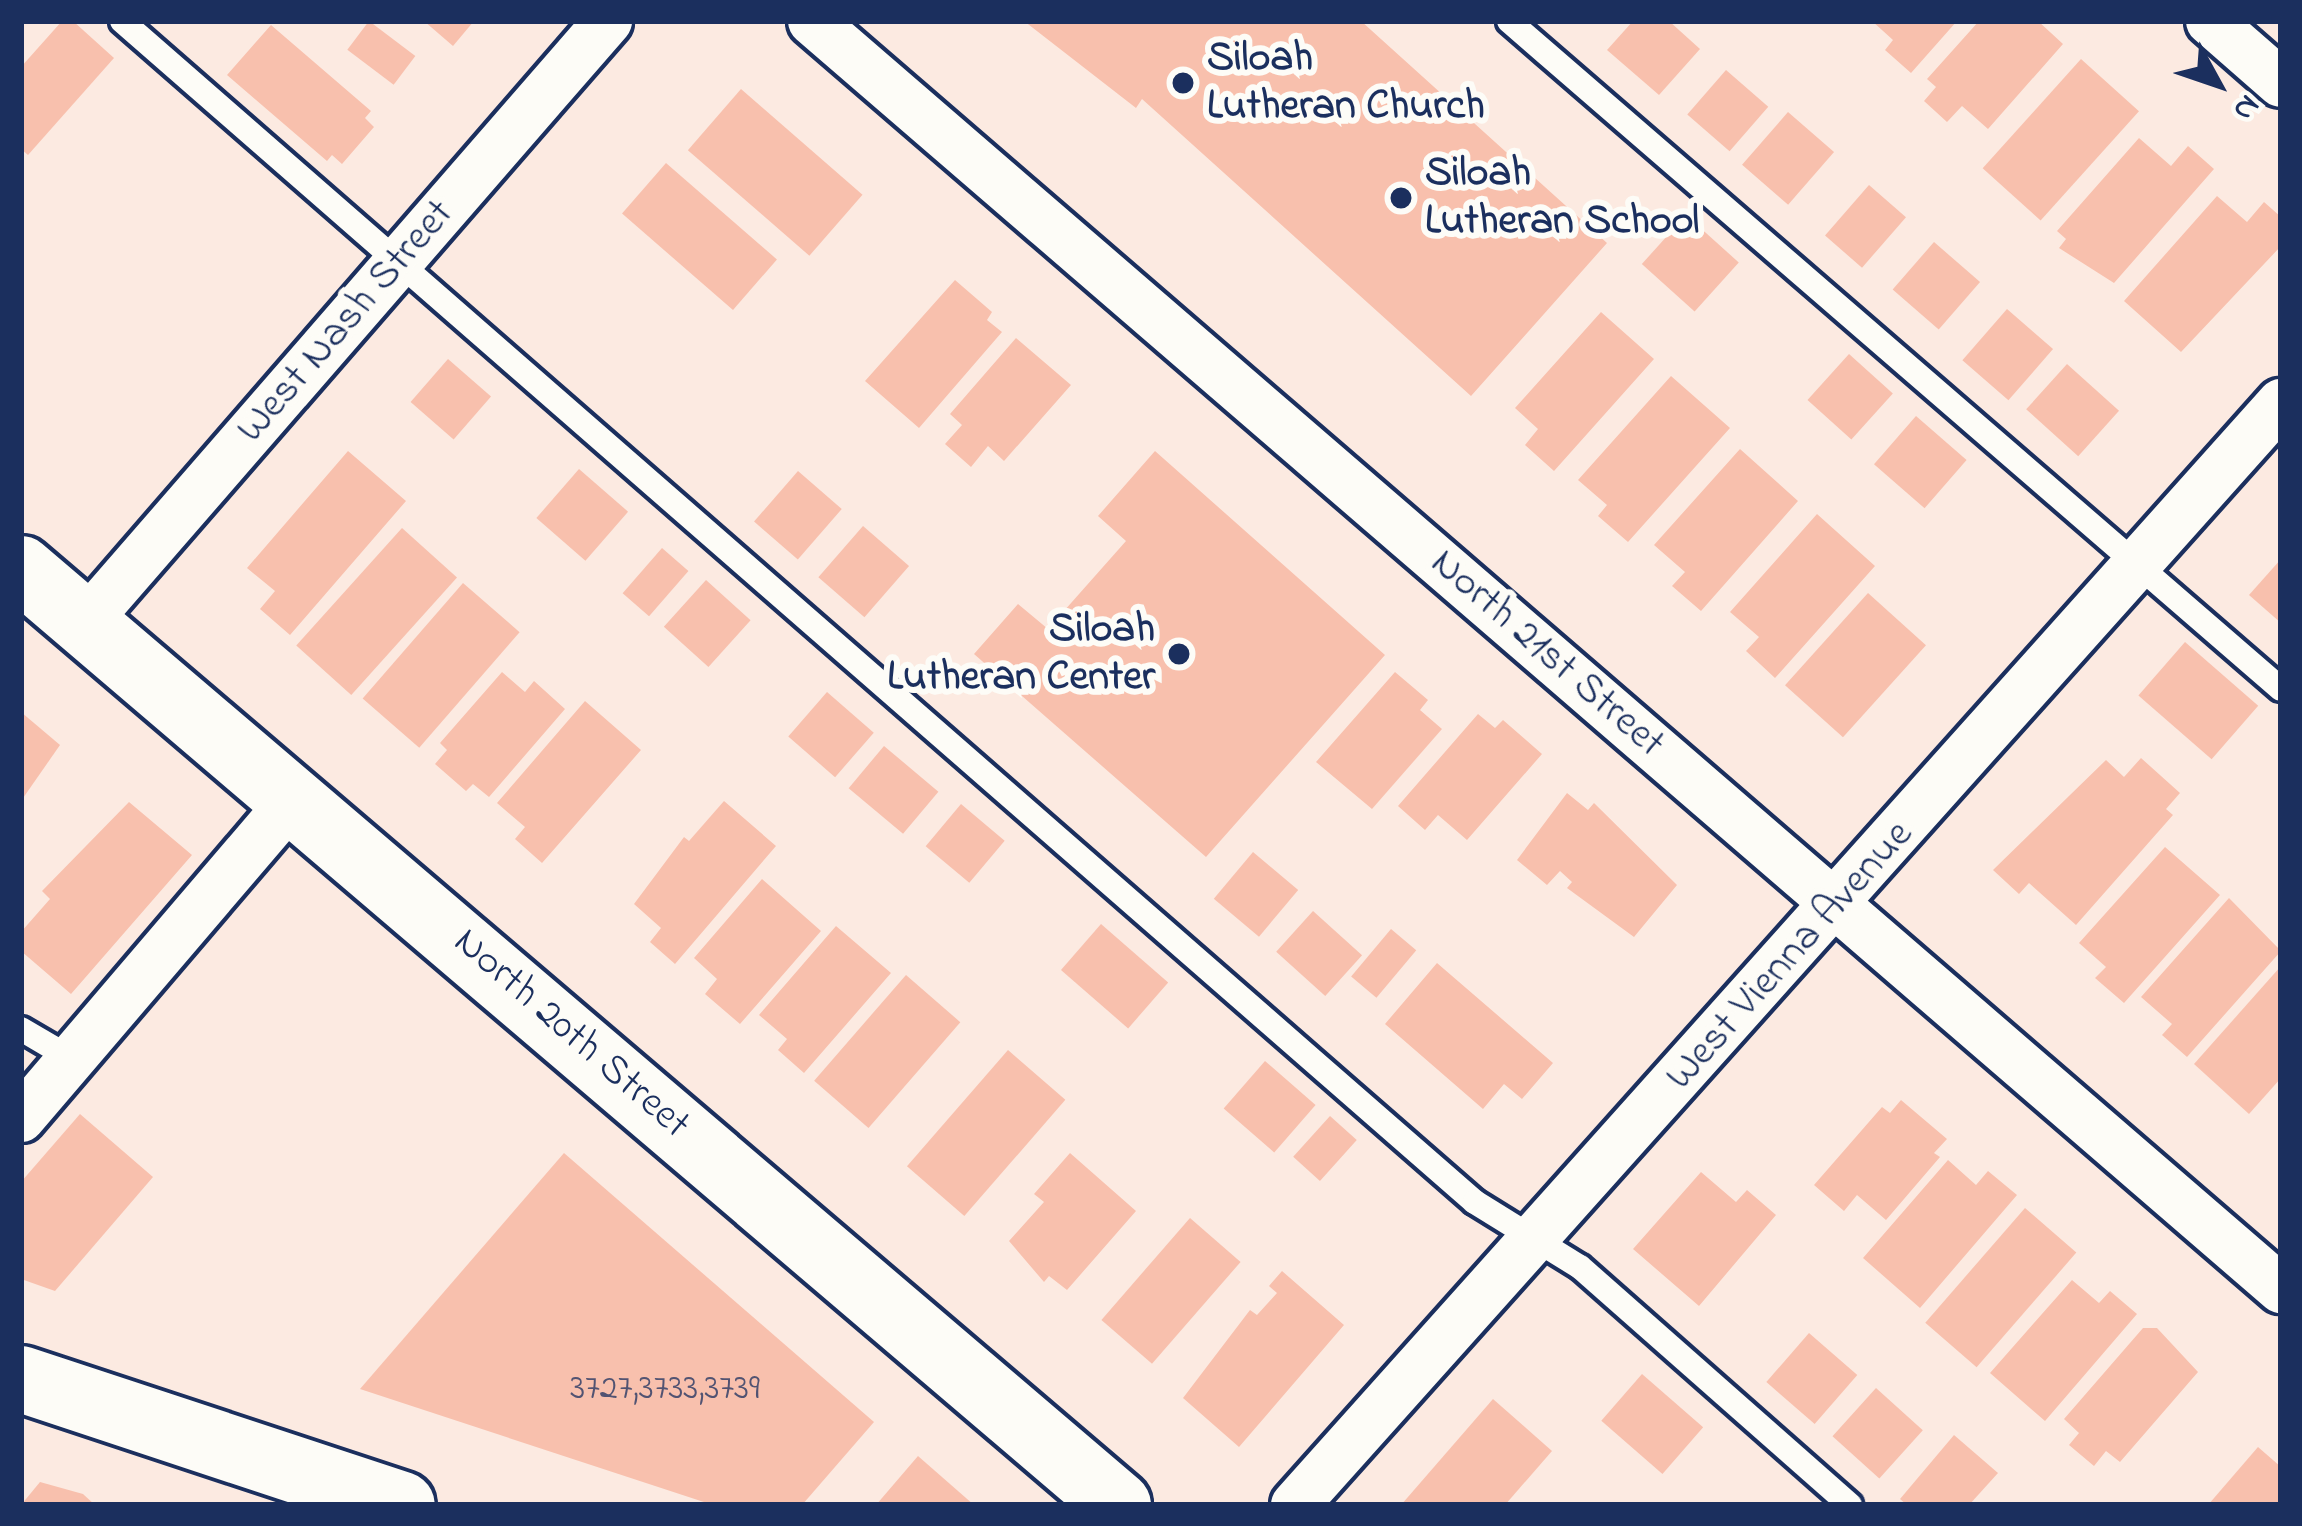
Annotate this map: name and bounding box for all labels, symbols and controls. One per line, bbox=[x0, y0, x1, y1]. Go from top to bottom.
north arrow bbox=[2158, 24, 2278, 144]
place label: Siloah Lutheran Church bbox=[1207, 34, 1485, 132]
marker: Siloah Lutheran Church bbox=[1170, 70, 1196, 96]
text: N bbox=[2220, 83, 2271, 131]
place label: Siloah Lutheran School bbox=[1425, 149, 1699, 248]
marker: Siloah Lutheran School bbox=[1388, 185, 1414, 211]
street label: West Nash Street bbox=[227, 190, 465, 454]
street label: North 21st Street bbox=[1420, 539, 1674, 769]
place label: Siloah Lutheran Center bbox=[887, 605, 1155, 704]
marker: Siloah Lutheran Center bbox=[1166, 641, 1192, 667]
street label: West Vienna Avenue bbox=[1656, 811, 1924, 1101]
street label: North 20th Street bbox=[442, 917, 700, 1151]
house number: 3727,3733,3739 bbox=[570, 1368, 760, 1412]

